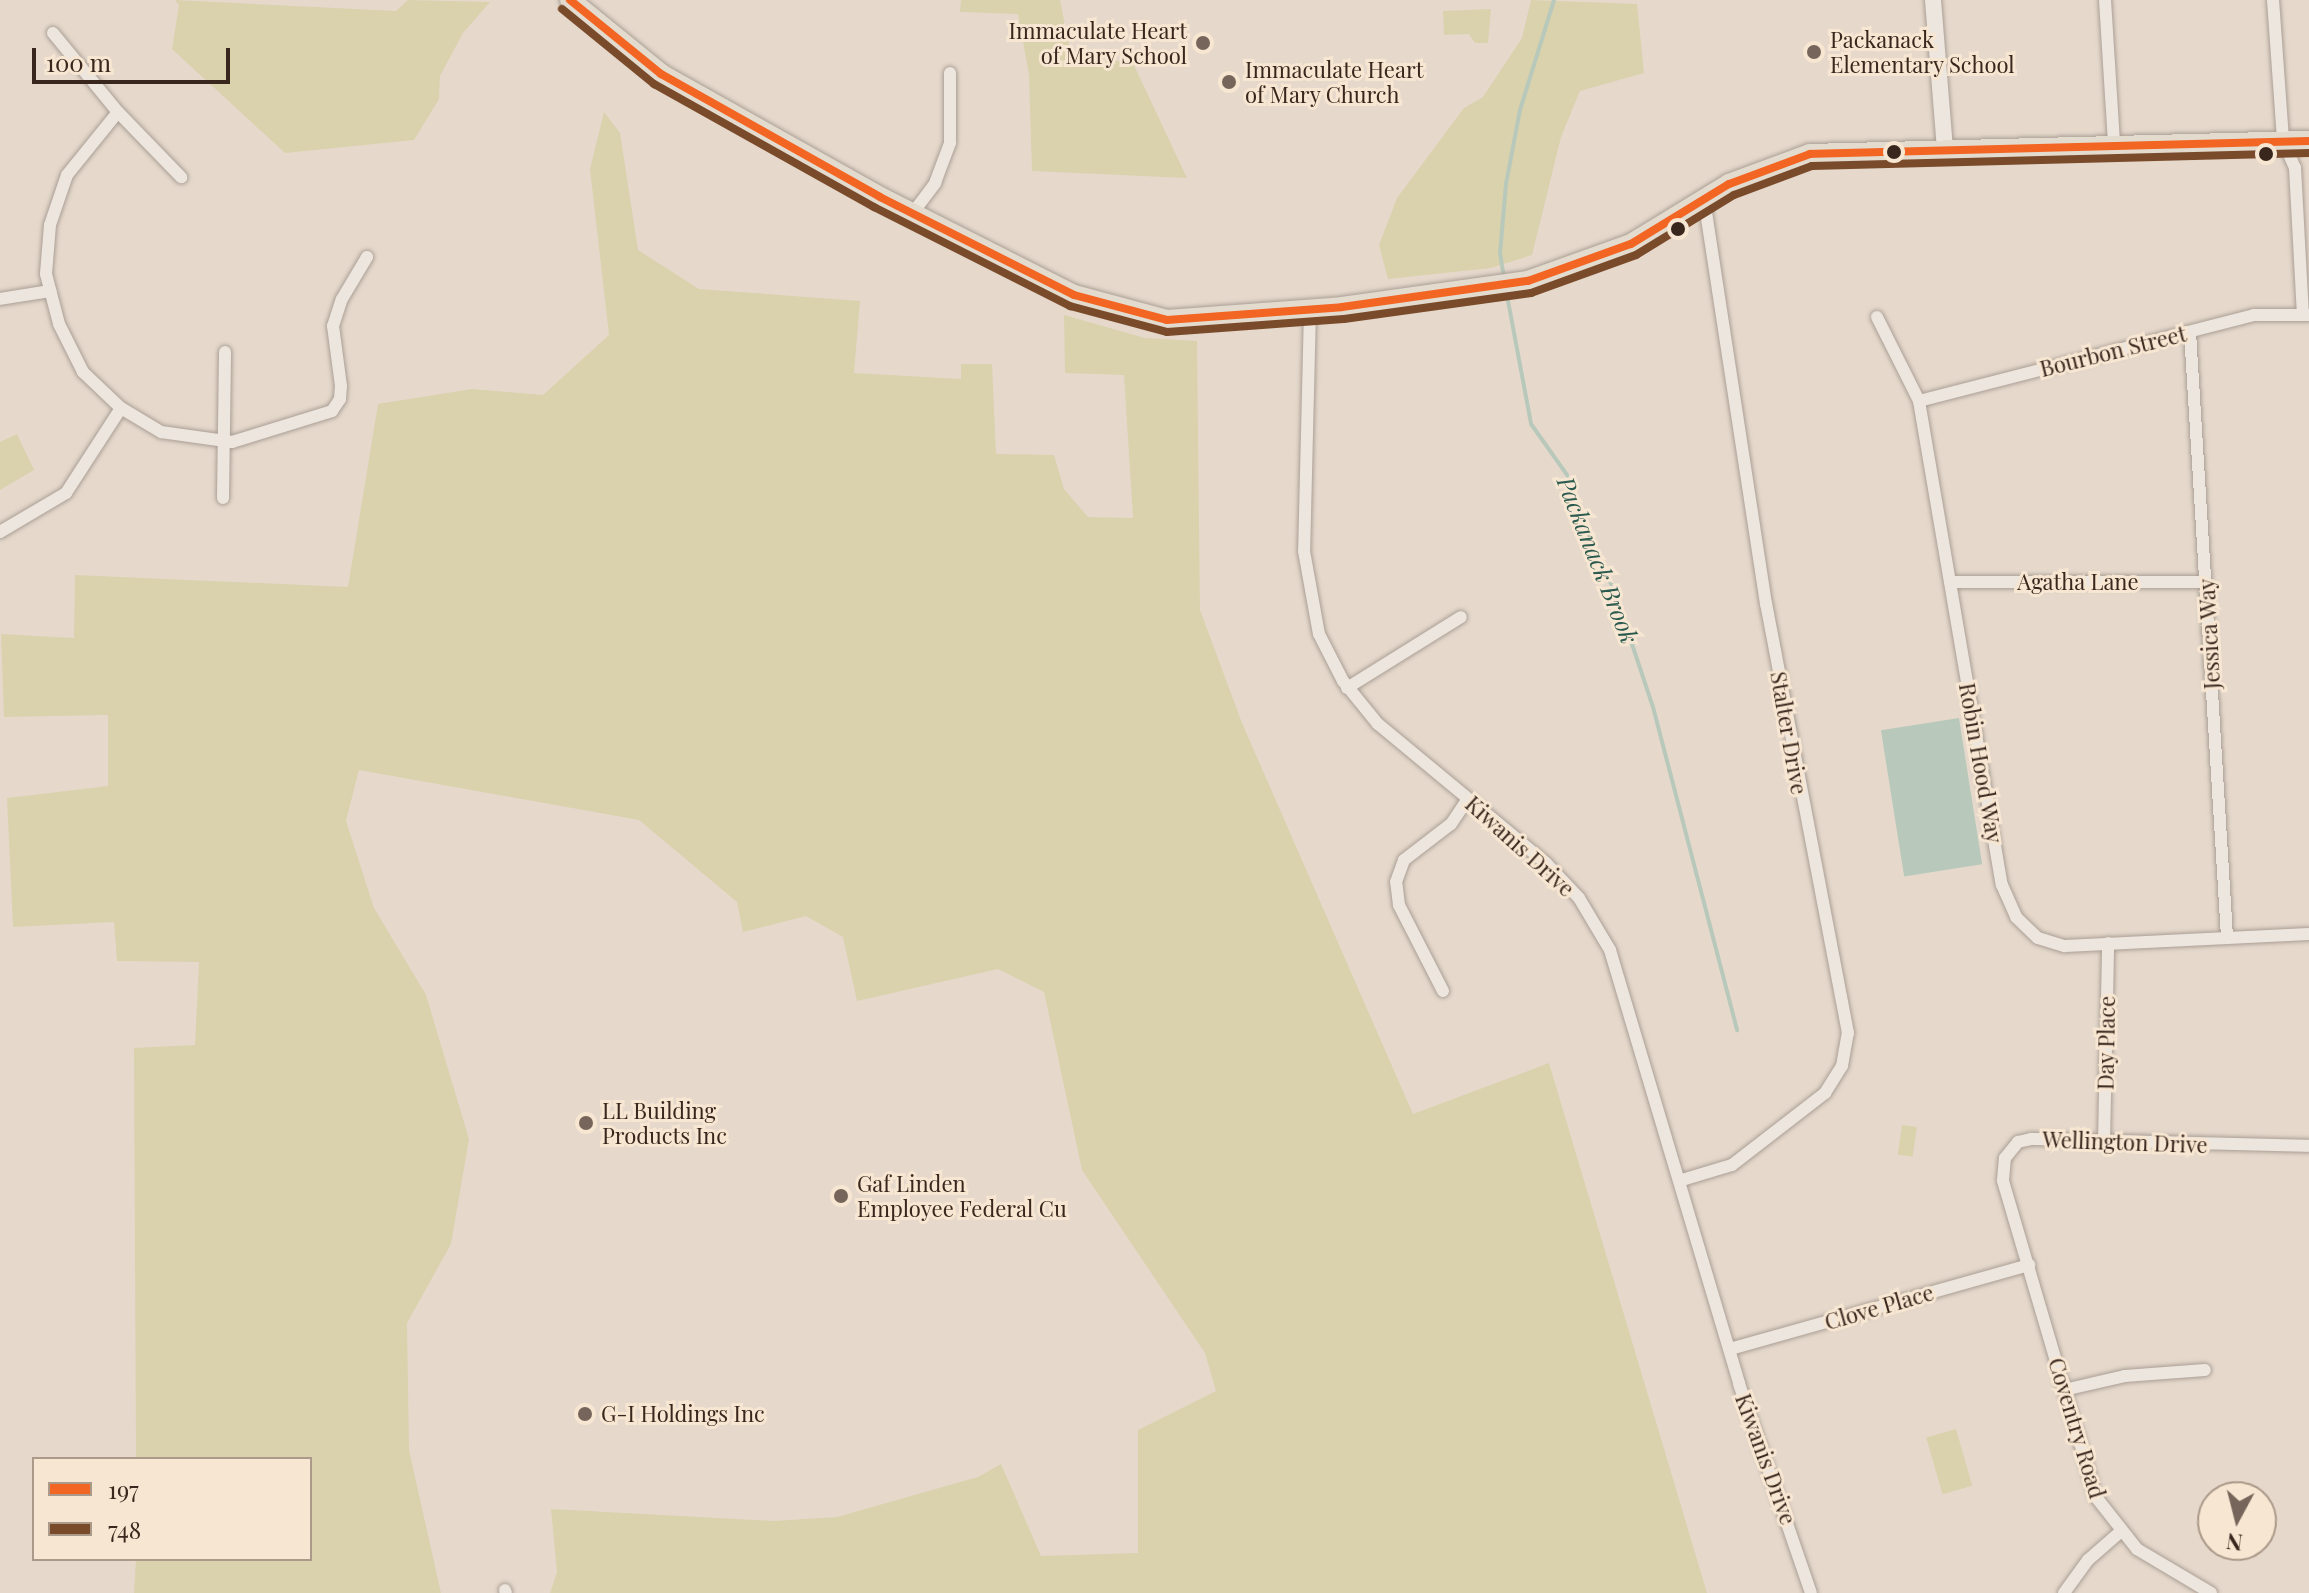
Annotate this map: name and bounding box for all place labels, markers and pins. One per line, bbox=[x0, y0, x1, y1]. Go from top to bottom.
place label: Immaculate Heart of Mary School bbox=[1008, 17, 1187, 68]
place label: Packanack Elementary School bbox=[1830, 26, 2015, 78]
marker: Immaculate Heart of Mary School bbox=[1194, 34, 1212, 52]
marker: Packanack Elementary School bbox=[1805, 43, 1823, 61]
place label: Immaculate Heart of Mary Church bbox=[1245, 56, 1424, 108]
marker: Immaculate Heart of Mary Church bbox=[1220, 73, 1238, 91]
unlabelled marker bbox=[1886, 144, 1902, 160]
unlabelled marker bbox=[2258, 146, 2274, 162]
unlabelled marker bbox=[1670, 221, 1686, 237]
place label: LL Building Products Inc bbox=[602, 1097, 727, 1148]
marker: LL Building Products Inc bbox=[577, 1114, 595, 1132]
place label: Gaf Linden Employee Federal Cu bbox=[857, 1170, 1067, 1222]
marker: Gaf Linden Employee Federal Cu bbox=[832, 1187, 850, 1205]
place label: G-I Holdings Inc bbox=[601, 1401, 765, 1427]
marker: G-I Holdings Inc bbox=[576, 1405, 594, 1423]

